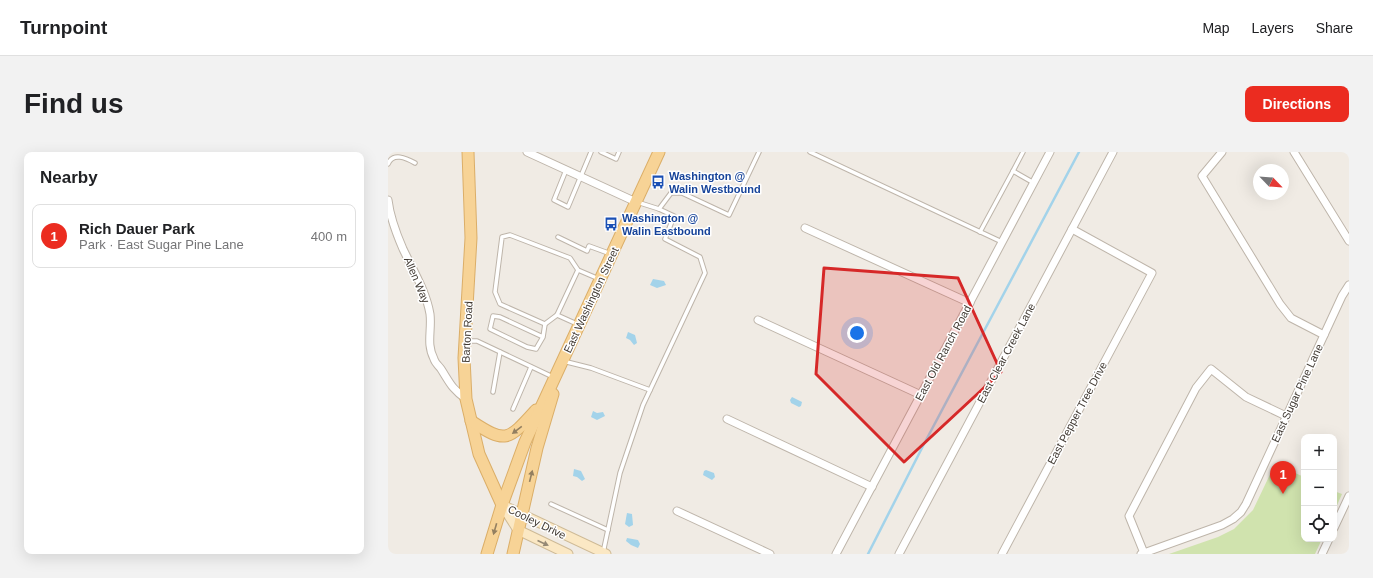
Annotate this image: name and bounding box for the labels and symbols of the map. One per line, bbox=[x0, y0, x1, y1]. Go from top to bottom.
north arrow bbox=[1253, 164, 1289, 200]
place label: Washington @ Walin Westbound bbox=[669, 170, 761, 195]
bus stop icon: Washington @ Walin Westbound bbox=[650, 174, 666, 190]
place label: Washington @ Walin Eastbound bbox=[622, 212, 711, 237]
bus stop icon: Washington @ Walin Eastbound bbox=[603, 216, 619, 232]
street label: East Washington Street bbox=[561, 245, 621, 355]
street label: Allen Way bbox=[402, 255, 432, 305]
street label: Barton Road bbox=[459, 301, 475, 363]
street label: East Clear Creek Lane bbox=[975, 301, 1037, 405]
street label: East Old Ranch Road bbox=[913, 303, 973, 403]
your location bbox=[847, 323, 867, 343]
street label: East Sugar Pine Lane bbox=[1269, 342, 1325, 444]
street label: East Pepper Tree Drive bbox=[1045, 360, 1109, 466]
one-way arrow bbox=[511, 426, 522, 434]
pin: 1 bbox=[1270, 461, 1296, 494]
one-way arrow bbox=[528, 470, 534, 482]
street label: Cooley Drive bbox=[506, 503, 568, 541]
one-way arrow bbox=[492, 524, 498, 536]
one-way arrow bbox=[537, 540, 549, 546]

